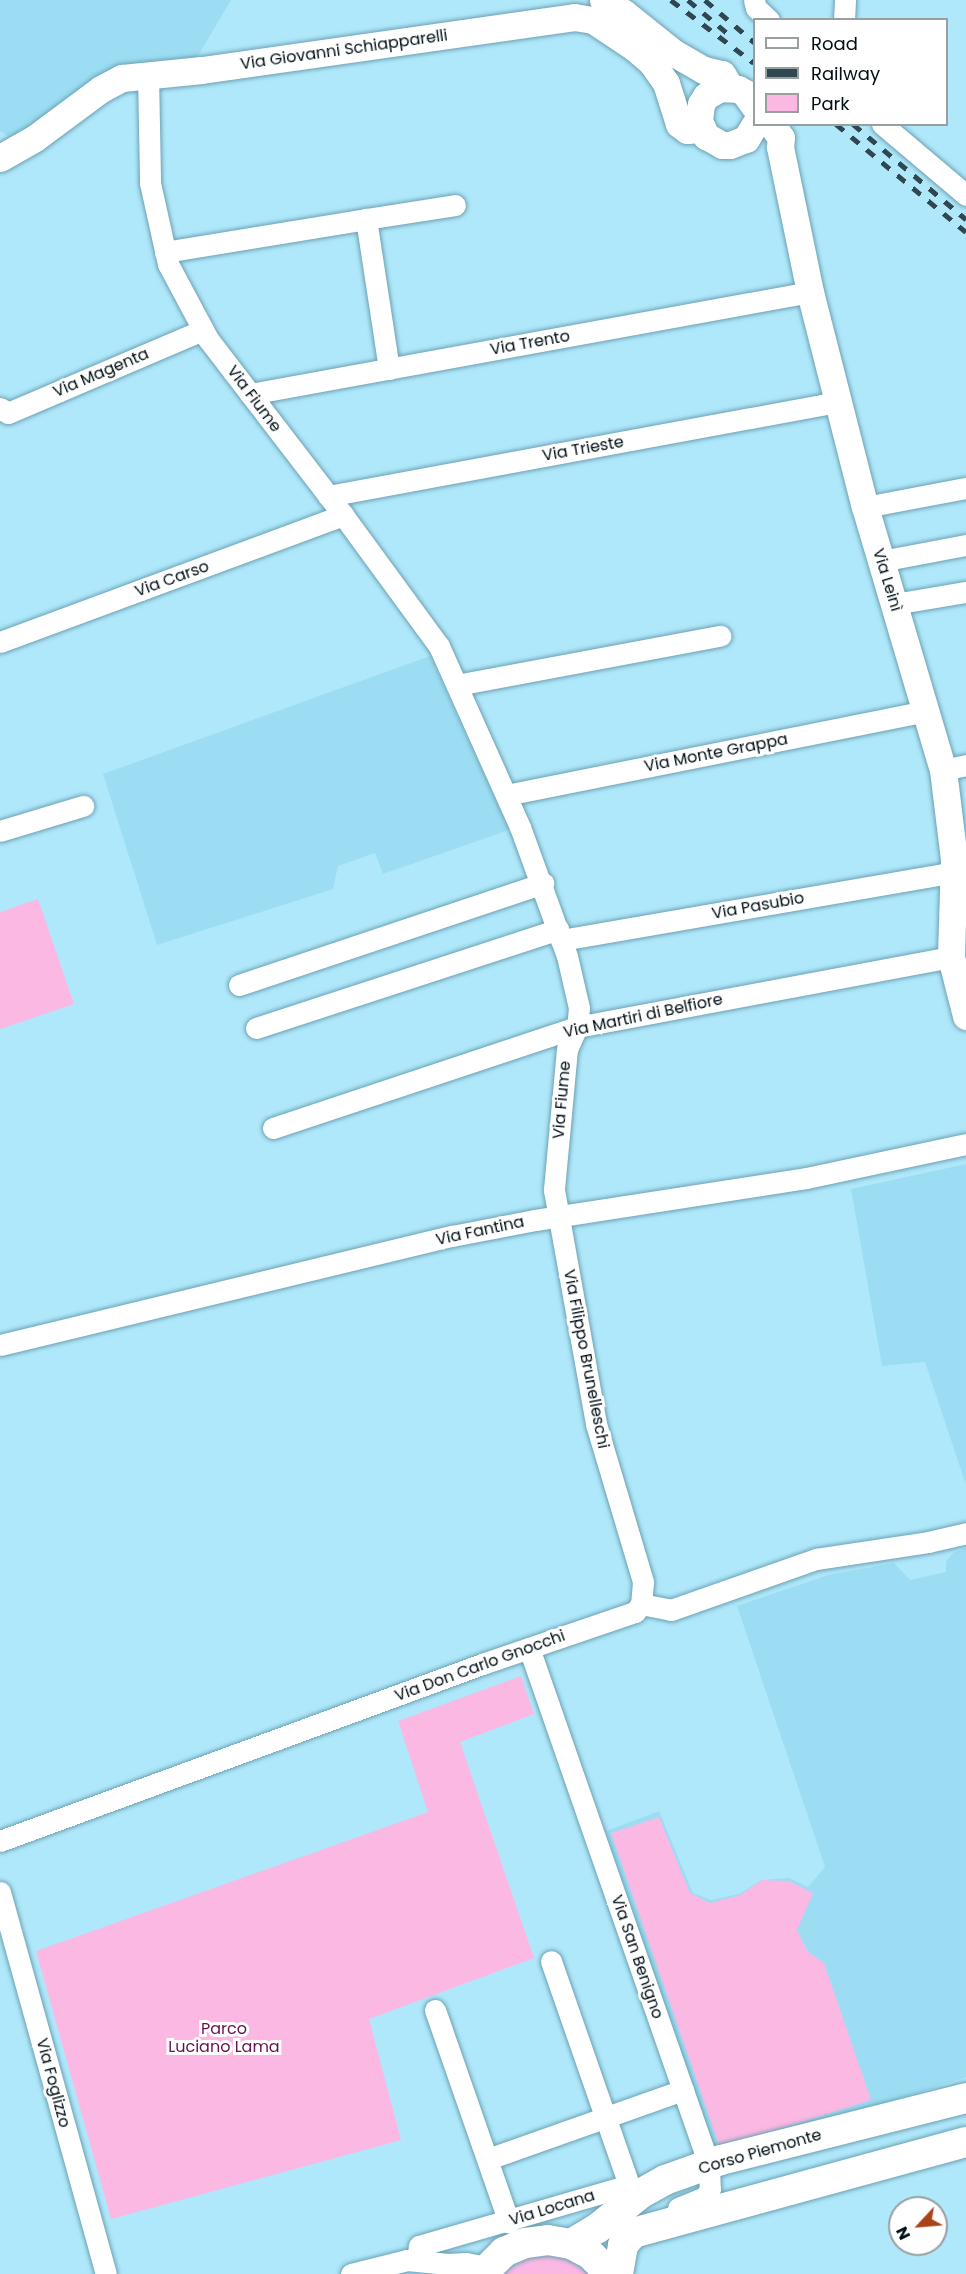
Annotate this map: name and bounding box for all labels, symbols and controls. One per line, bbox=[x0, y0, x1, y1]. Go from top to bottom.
legend bbox=[753, 18, 948, 126]
street label: Via Giovanni Schiapparelli bbox=[239, 26, 449, 74]
text: Road bbox=[811, 31, 858, 56]
text: Railway bbox=[811, 61, 880, 86]
text: Park bbox=[811, 91, 850, 116]
street label: Via Trento bbox=[489, 327, 571, 359]
street label: Via Magenta bbox=[50, 344, 152, 402]
street label: Via Fiume bbox=[223, 362, 285, 436]
street label: Via Trieste bbox=[541, 432, 625, 466]
street label: Via Leinì bbox=[868, 546, 906, 614]
street label: Via Carso bbox=[132, 557, 212, 601]
street label: Via Monte Grappa bbox=[643, 730, 789, 776]
street label: Via Pasubio bbox=[710, 888, 806, 924]
street label: Via Martiri di Belfiore bbox=[562, 990, 724, 1042]
street label: Via Fiume bbox=[549, 1060, 575, 1140]
street label: Via Fantina bbox=[434, 1212, 526, 1250]
street label: Via Filippo Brunelleschi bbox=[559, 1268, 613, 1450]
street label: Via Don Carlo Gnocchi bbox=[392, 1626, 568, 1706]
street label: Via San Benigno bbox=[607, 1893, 667, 2021]
park label: Parco Luciano Lama bbox=[168, 2019, 280, 2057]
street label: Via Foglizzo bbox=[32, 2036, 74, 2130]
street label: Corso Piemonte bbox=[696, 2125, 824, 2179]
street label: Via Locana bbox=[507, 2186, 597, 2230]
north arrow bbox=[888, 2196, 948, 2256]
text: N bbox=[890, 2223, 916, 2244]

